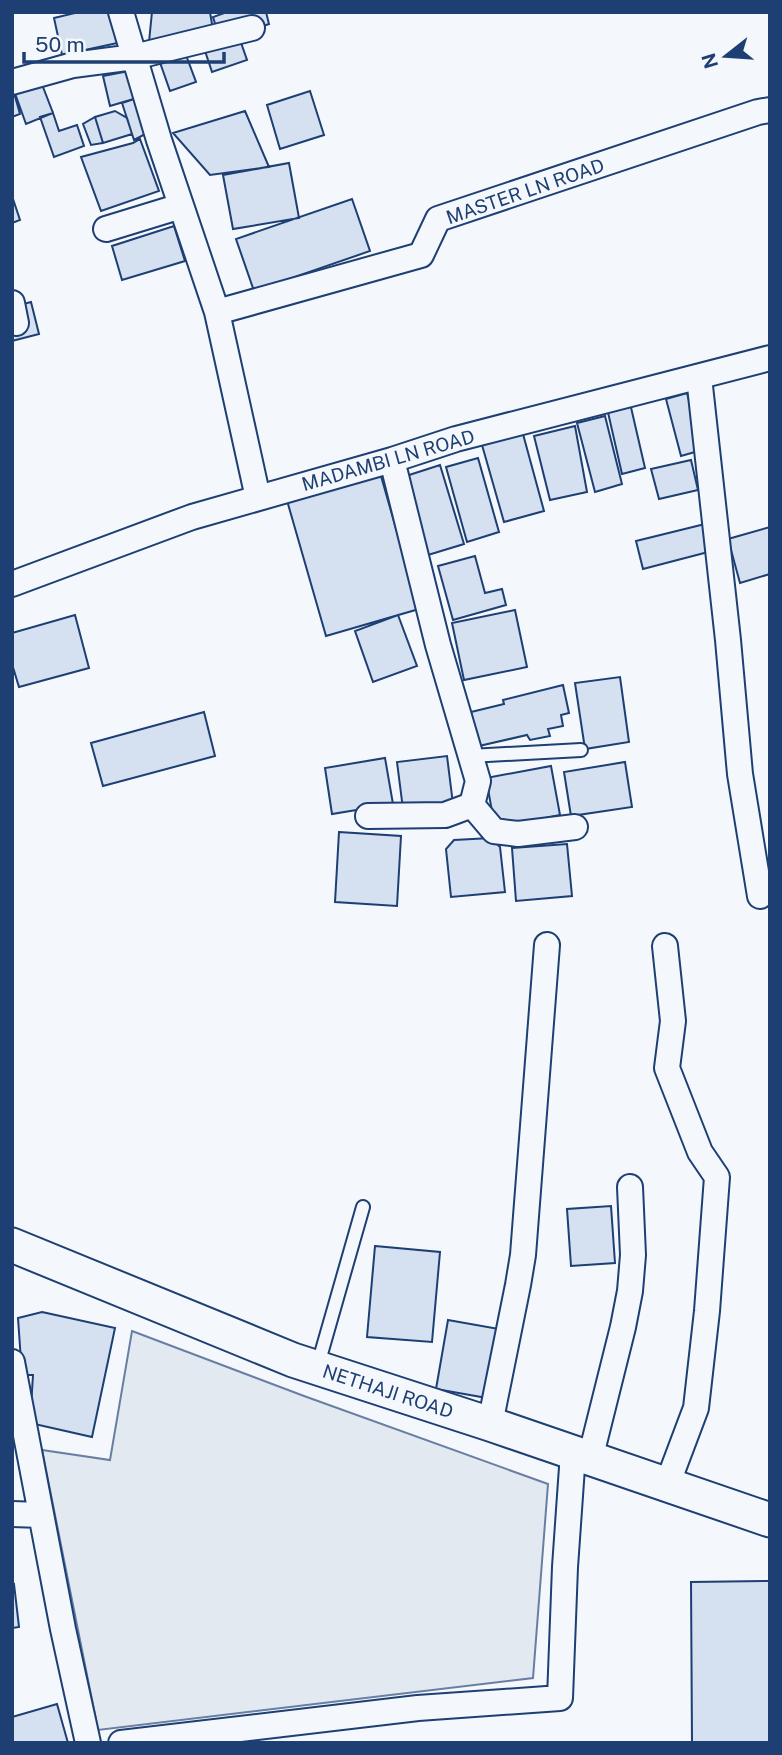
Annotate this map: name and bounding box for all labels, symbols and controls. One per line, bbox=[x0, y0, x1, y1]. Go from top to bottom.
scale bar bbox=[24, 21, 224, 65]
north arrow bbox=[691, 21, 761, 91]
text: 50 m bbox=[35, 32, 85, 57]
text: N bbox=[697, 51, 722, 71]
street label: MASTER LN ROAD bbox=[443, 154, 607, 228]
street label: MADAMBI LN ROAD bbox=[299, 425, 477, 495]
street label: NETHAJI ROAD bbox=[320, 1360, 456, 1422]

